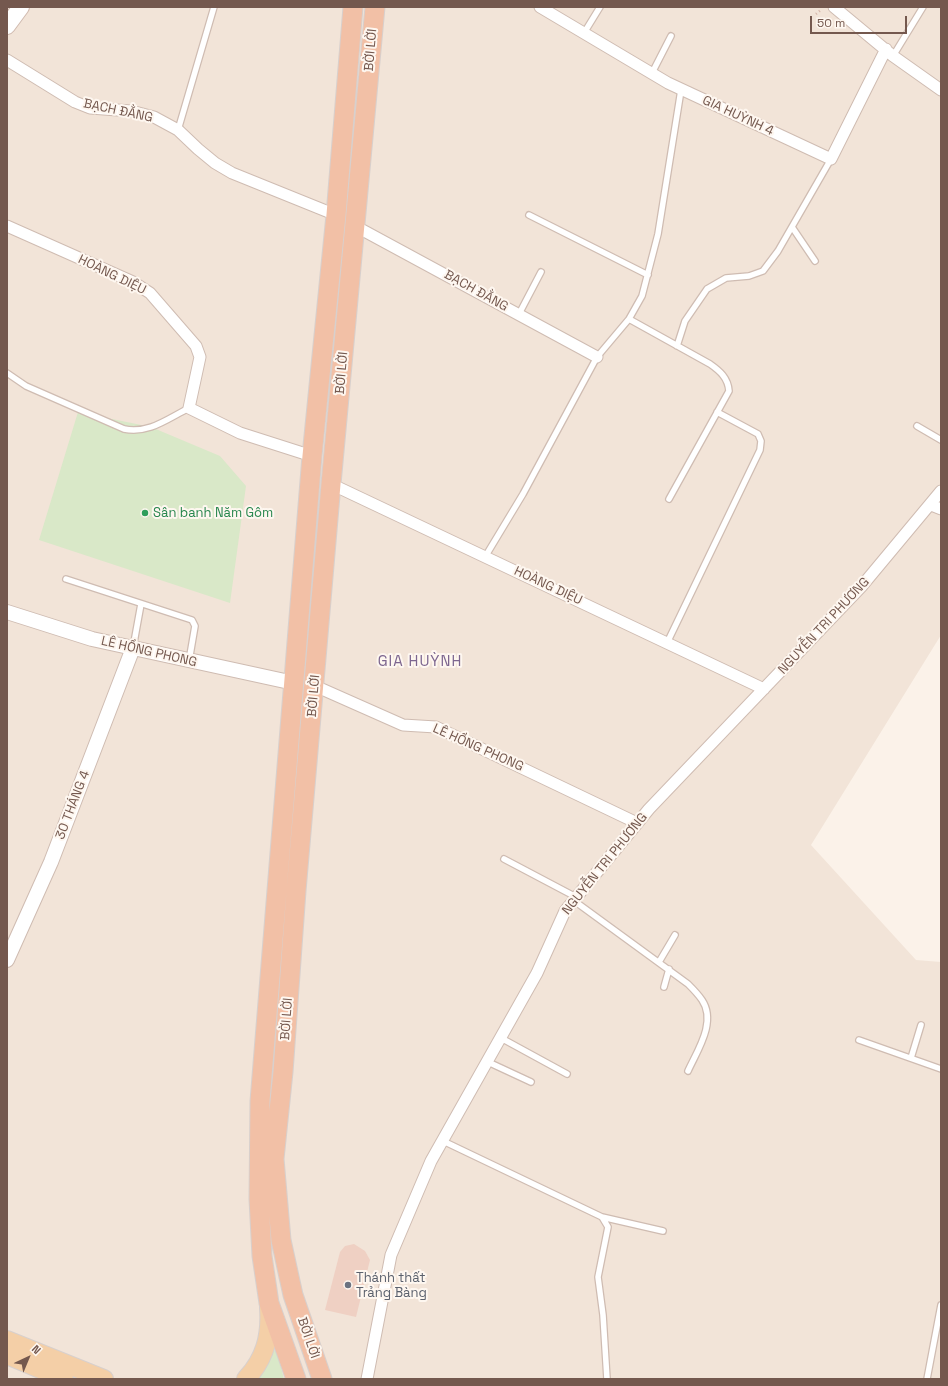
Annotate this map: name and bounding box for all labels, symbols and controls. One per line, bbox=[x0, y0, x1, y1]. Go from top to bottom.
scale bar bbox=[812, 8, 909, 34]
text: 50 m bbox=[817, 15, 845, 31]
street label: BỜI LỜI bbox=[361, 28, 381, 72]
street label: GIA HUỲNH 4 bbox=[700, 93, 776, 139]
street label: BẠCH ĐẰNG bbox=[82, 96, 154, 126]
street label: HOÀNG DIỆU bbox=[75, 252, 149, 298]
street label: BẠCH ĐẰNG bbox=[441, 267, 511, 315]
street label: BỜI LỜI bbox=[332, 351, 352, 395]
place label: Sân banh Năm Gôm bbox=[153, 505, 273, 521]
marker: Sân banh Năm Gôm bbox=[140, 508, 150, 518]
street label: HOÀNG DIỆU bbox=[511, 563, 585, 609]
street label: NGUYỄN TRI PHƯƠNG bbox=[775, 574, 873, 678]
street label: LÊ HỒNG PHONG bbox=[100, 633, 198, 671]
district label: GIA HUỲNH bbox=[378, 653, 462, 671]
street label: BỜI LỜI bbox=[304, 674, 324, 718]
street label: LÊ HỒNG PHONG bbox=[430, 721, 526, 775]
street label: 30 THÁNG 4 bbox=[53, 768, 93, 842]
street label: NGUYỄN TRI PHƯƠNG bbox=[559, 810, 651, 918]
street label: BỜI LỜI bbox=[278, 997, 296, 1041]
place label: Thánh thất Trảng Bàng bbox=[356, 1270, 427, 1301]
marker: Thánh thất Trảng Bàng bbox=[343, 1280, 353, 1290]
street label: BỜI LỜI bbox=[294, 1315, 322, 1361]
north arrow bbox=[8, 1338, 48, 1378]
text: N bbox=[29, 1342, 44, 1357]

